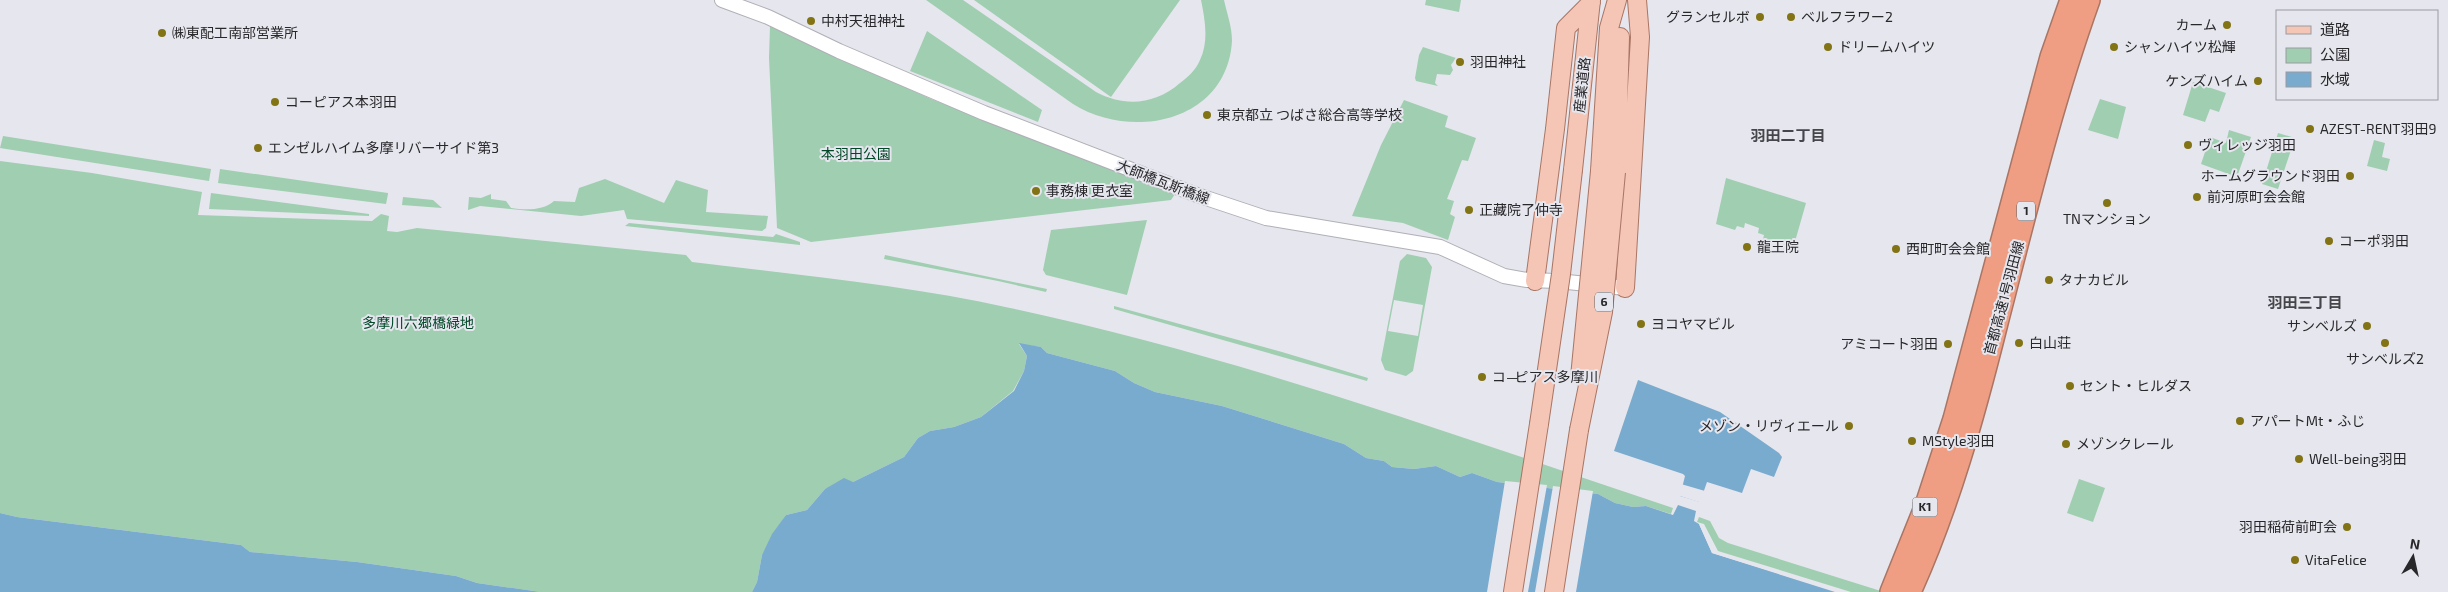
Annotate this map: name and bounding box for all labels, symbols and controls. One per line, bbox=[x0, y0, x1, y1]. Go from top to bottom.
place label: グランセルボ bbox=[1666, 8, 1750, 25]
place label: ベルフラワー2 bbox=[1801, 8, 1893, 25]
legend bbox=[2276, 10, 2438, 100]
marker: グランセルボ bbox=[1754, 11, 1766, 23]
marker: ベルフラワー2 bbox=[1785, 11, 1797, 23]
place label: 中村天祖神社 bbox=[821, 12, 905, 29]
marker: 中村天祖神社 bbox=[805, 15, 817, 27]
place label: カーム bbox=[2175, 16, 2217, 33]
marker: カーム bbox=[2221, 19, 2233, 31]
text: 道路 bbox=[2320, 20, 2350, 38]
place label: ㈱東配工南部営業所 bbox=[172, 24, 298, 41]
marker: ㈱東配工南部営業所 bbox=[156, 27, 168, 39]
place label: ドリームハイツ bbox=[1838, 38, 1935, 55]
place label: シャンハイツ松輝 bbox=[2124, 38, 2236, 55]
marker: ドリームハイツ bbox=[1822, 41, 1834, 53]
marker: シャンハイツ松輝 bbox=[2108, 41, 2120, 53]
text: 公園 bbox=[2320, 45, 2350, 63]
place label: 羽田神社 bbox=[1470, 53, 1526, 70]
marker: 羽田神社 bbox=[1454, 56, 1466, 68]
street label: 産業道路 bbox=[1570, 56, 1593, 114]
text: 水域 bbox=[2320, 70, 2350, 88]
place label: ケンズハイム bbox=[2165, 72, 2248, 89]
marker: ケンズハイム bbox=[2252, 75, 2264, 87]
place label: コーピアス本羽田 bbox=[285, 93, 397, 110]
marker: コーピアス本羽田 bbox=[269, 96, 281, 108]
place label: 東京都立 つばさ総合高等学校 bbox=[1217, 106, 1402, 123]
marker: 東京都立 つばさ総合高等学校 bbox=[1201, 109, 1213, 121]
place label: AZEST-RENT羽田9 bbox=[2320, 120, 2436, 137]
marker: AZEST-RENT羽田9 bbox=[2304, 123, 2316, 135]
district label: 羽田二丁目 bbox=[1750, 126, 1826, 144]
place label: ヴィレッジ羽田 bbox=[2198, 136, 2296, 153]
place label: エンゼルハイム多摩リバーサイド第3 bbox=[268, 139, 499, 156]
marker: ヴィレッジ羽田 bbox=[2182, 139, 2194, 151]
marker: エンゼルハイム多摩リバーサイド第3 bbox=[252, 142, 264, 154]
park label: 本羽田公園 bbox=[821, 145, 891, 162]
street label: 大師橋瓦斯橋線 bbox=[1114, 156, 1212, 207]
place label: ホームグラウンド羽田 bbox=[2200, 167, 2340, 184]
marker: ホームグラウンド羽田 bbox=[2344, 170, 2356, 182]
place label: 事務棟 更衣室 bbox=[1046, 182, 1133, 199]
marker: 事務棟 更衣室 bbox=[1030, 185, 1042, 197]
place label: 前河原町会会館 bbox=[2207, 188, 2305, 205]
marker: 前河原町会会館 bbox=[2191, 191, 2203, 203]
marker: TNマンション bbox=[2101, 197, 2113, 209]
place label: 正藏院了仲寺 bbox=[1479, 201, 1563, 218]
road number: 1 bbox=[2017, 202, 2035, 220]
marker: 正藏院了仲寺 bbox=[1463, 204, 1475, 216]
place label: TNマンション bbox=[2063, 210, 2151, 227]
place label: コーポ羽田 bbox=[2339, 232, 2409, 249]
marker: コーポ羽田 bbox=[2323, 235, 2335, 247]
place label: 龍王院 bbox=[1757, 238, 1799, 255]
street label: 首都高速1号羽田線 bbox=[1980, 239, 2027, 357]
place label: 西町町会会館 bbox=[1906, 240, 1990, 257]
marker: 龍王院 bbox=[1741, 241, 1753, 253]
marker: 西町町会会館 bbox=[1890, 243, 1902, 255]
place label: タナカビル bbox=[2059, 271, 2129, 288]
marker: タナカビル bbox=[2043, 274, 2055, 286]
road number: 6 bbox=[1595, 292, 1613, 312]
district label: 羽田三丁目 bbox=[2267, 293, 2343, 311]
park label: 多摩川六郷橋緑地 bbox=[362, 314, 474, 331]
place label: ヨコヤマビル bbox=[1651, 315, 1735, 332]
place label: サンベルズ bbox=[2287, 317, 2357, 334]
marker: ヨコヤマビル bbox=[1635, 318, 1647, 330]
marker: サンベルズ bbox=[2361, 320, 2373, 332]
place label: 白山荘 bbox=[2029, 334, 2071, 351]
place label: アミコート羽田 bbox=[1840, 335, 1938, 352]
marker: 白山荘 bbox=[2013, 337, 2025, 349]
marker: サンベルズ2 bbox=[2379, 337, 2391, 349]
marker: アミコート羽田 bbox=[1942, 338, 1954, 350]
place label: サンベルズ2 bbox=[2346, 350, 2424, 367]
place label: コ―ピアス多摩川 bbox=[1492, 368, 1598, 385]
marker: コ―ピアス多摩川 bbox=[1476, 371, 1488, 383]
place label: セント・ヒルダス bbox=[2080, 377, 2192, 394]
marker: セント・ヒルダス bbox=[2064, 380, 2076, 392]
place label: アパートMt・ふじ bbox=[2250, 412, 2365, 429]
marker: アパートMt・ふじ bbox=[2234, 415, 2246, 427]
place label: メゾン・リヴィエール bbox=[1699, 417, 1839, 434]
marker: メゾン・リヴィエール bbox=[1843, 420, 1855, 432]
place label: MStyle羽田 bbox=[1922, 432, 1994, 449]
marker: MStyle羽田 bbox=[1906, 435, 1918, 447]
place label: メゾンクレール bbox=[2076, 435, 2174, 452]
marker: メゾンクレール bbox=[2060, 438, 2072, 450]
place label: Well-being羽田 bbox=[2309, 450, 2407, 467]
marker: Well-being羽田 bbox=[2293, 453, 2305, 465]
road number: K1 bbox=[1912, 498, 1938, 516]
place label: 羽田稲荷前町会 bbox=[2239, 518, 2337, 535]
marker: 羽田稲荷前町会 bbox=[2341, 521, 2353, 533]
north arrow bbox=[2388, 532, 2438, 582]
text: N bbox=[2409, 534, 2421, 553]
place label: VitaFelice bbox=[2305, 551, 2367, 568]
marker: VitaFelice bbox=[2289, 554, 2301, 566]

